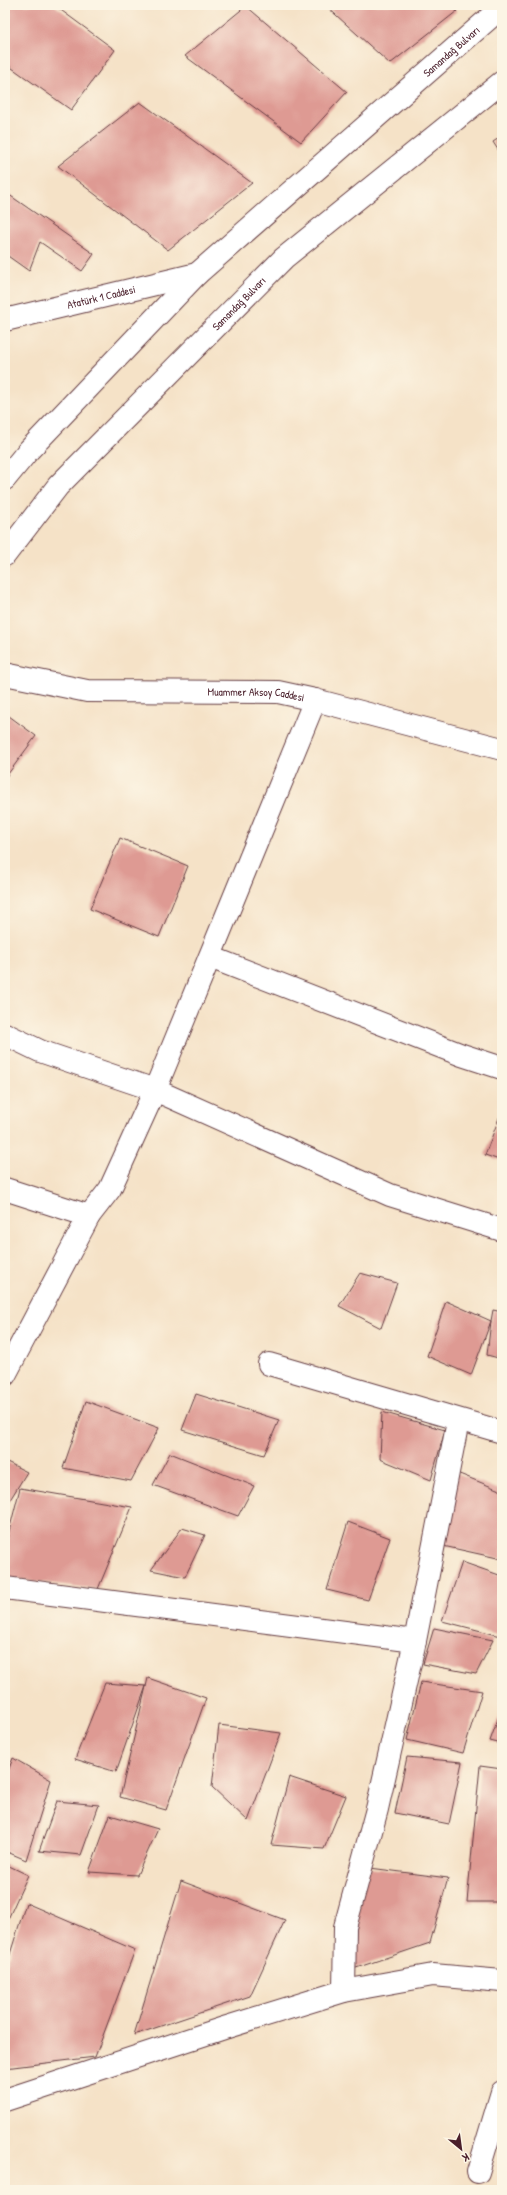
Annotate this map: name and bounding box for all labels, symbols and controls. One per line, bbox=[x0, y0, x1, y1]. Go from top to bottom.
street label: Samandağ Bulvarı bbox=[420, 23, 483, 80]
street label: Samandağ Bulvarı bbox=[209, 273, 269, 333]
street label: Atatürk 1 Caddesi bbox=[66, 282, 137, 312]
street label: Muammer Aksoy Caddesi bbox=[208, 685, 306, 705]
north arrow bbox=[441, 2129, 481, 2169]
text: K bbox=[460, 2150, 472, 2165]

